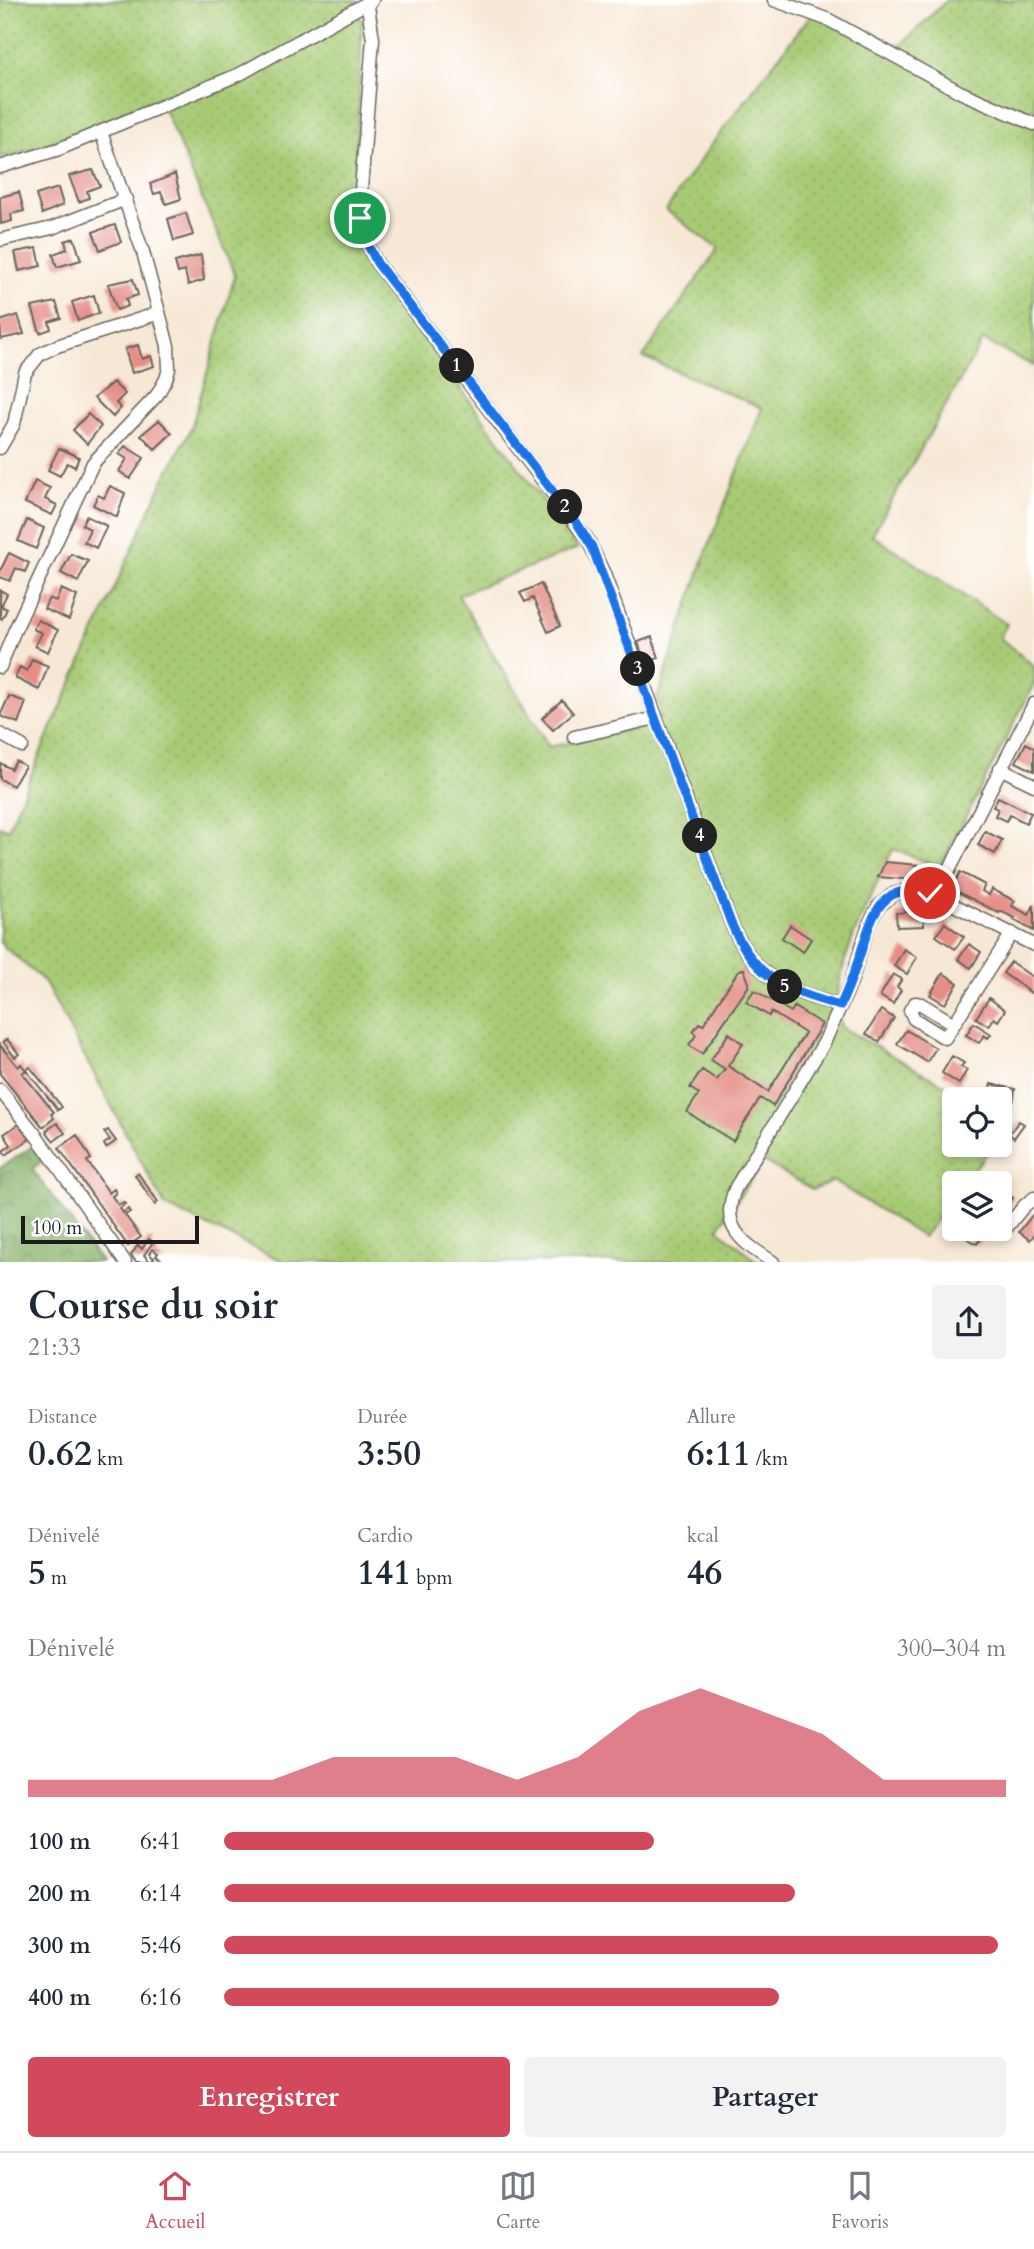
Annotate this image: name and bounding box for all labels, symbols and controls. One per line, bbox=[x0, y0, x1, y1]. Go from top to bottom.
pin bbox=[330, 188, 390, 248]
icon: arrive bbox=[341, 199, 379, 237]
pin: 1 bbox=[440, 348, 475, 384]
text: 1 bbox=[452, 352, 461, 378]
pin: 2 bbox=[548, 490, 582, 524]
text: 2 bbox=[560, 493, 569, 519]
pin: 3 bbox=[620, 652, 656, 686]
text: 3 bbox=[633, 655, 642, 681]
pin: 4 bbox=[682, 818, 718, 854]
text: 4 bbox=[695, 822, 704, 848]
pin bbox=[900, 863, 960, 923]
icon: check bbox=[911, 874, 949, 912]
pin: 5 bbox=[768, 970, 802, 1004]
text: 5 bbox=[780, 973, 789, 999]
map controls bbox=[942, 1087, 1012, 1241]
button: locate bbox=[942, 1087, 1012, 1157]
button: layers bbox=[942, 1171, 1012, 1241]
scale bar bbox=[21, 1213, 200, 1245]
text: 100 m bbox=[32, 1215, 82, 1241]
text: Course du soir bbox=[28, 1280, 278, 1332]
button: share bbox=[932, 1285, 1006, 1359]
text: 21:33 bbox=[28, 1332, 81, 1363]
text: Distance bbox=[28, 1404, 97, 1430]
text: Durée bbox=[357, 1404, 407, 1430]
text: Allure bbox=[687, 1404, 736, 1430]
text: 0.62 bbox=[28, 1430, 92, 1478]
text: 3:50 bbox=[357, 1430, 421, 1478]
text: 6:11 bbox=[687, 1430, 751, 1478]
text: km bbox=[92, 1446, 123, 1472]
text: /km bbox=[751, 1446, 788, 1472]
text: Dénivelé bbox=[28, 1523, 100, 1549]
text: Cardio bbox=[357, 1523, 413, 1549]
text: kcal bbox=[687, 1523, 719, 1549]
text: 5 bbox=[28, 1549, 46, 1597]
text: 141 bbox=[357, 1549, 411, 1597]
text: 46 bbox=[687, 1549, 723, 1597]
text: m bbox=[46, 1565, 67, 1591]
text: bpm bbox=[411, 1565, 453, 1591]
text: Dénivelé bbox=[28, 1633, 115, 1664]
text: 300–304 m bbox=[897, 1633, 1006, 1664]
text: 100 m bbox=[28, 1826, 91, 1857]
text: 6:41 bbox=[140, 1826, 181, 1857]
text: 200 m bbox=[28, 1878, 91, 1909]
text: 6:14 bbox=[140, 1878, 181, 1909]
text: 300 m bbox=[28, 1930, 91, 1961]
text: 5:46 bbox=[140, 1930, 181, 1961]
text: 400 m bbox=[28, 1982, 91, 2013]
text: 6:16 bbox=[140, 1982, 181, 2013]
button: Enregistrer bbox=[28, 2057, 510, 2137]
button: Partager bbox=[524, 2057, 1006, 2137]
tab: Accueil bbox=[145, 2167, 205, 2235]
tab: Carte bbox=[496, 2167, 540, 2235]
tab: Favoris bbox=[831, 2167, 889, 2235]

